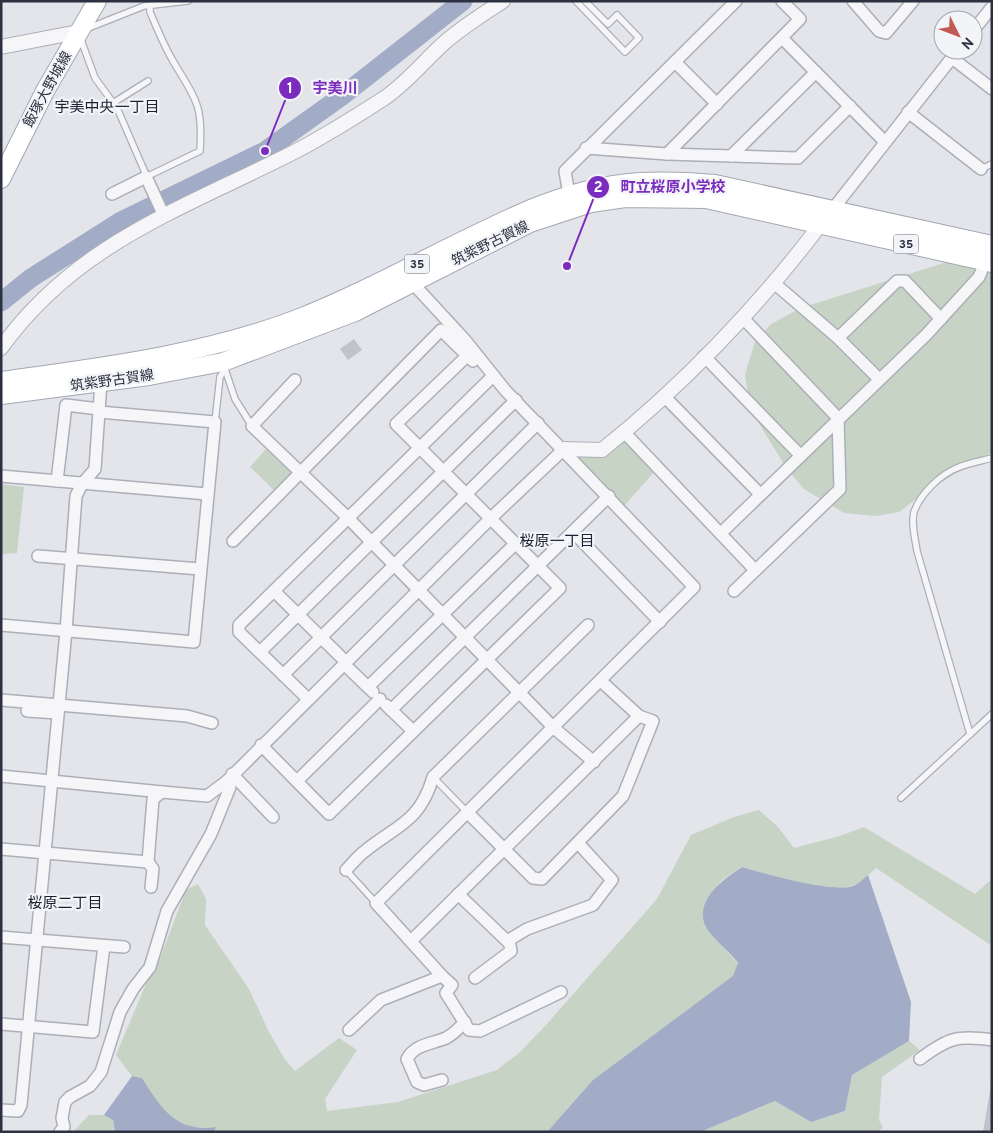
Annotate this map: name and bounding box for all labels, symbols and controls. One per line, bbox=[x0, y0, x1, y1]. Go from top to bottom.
north arrow bbox=[933, 10, 983, 60]
text: N bbox=[957, 33, 976, 52]
street label: 飯塚大野城線 bbox=[21, 49, 76, 131]
callout: 宇美川 bbox=[277, 73, 367, 103]
text: 1 bbox=[287, 80, 293, 99]
text: 宇美川 bbox=[312, 80, 358, 99]
district label: 宇美中央一丁目 bbox=[54, 99, 160, 118]
callout: 町立桜原小学校 bbox=[586, 172, 736, 202]
text: 2 bbox=[593, 179, 603, 198]
text: 町立桜原小学校 bbox=[620, 179, 726, 198]
street label: 筑紫野古賀線 bbox=[449, 218, 532, 270]
road number: 35 bbox=[894, 234, 918, 253]
road number: 35 bbox=[404, 254, 430, 274]
street label: 筑紫野古賀線 bbox=[69, 367, 155, 396]
district label: 桜原一丁目 bbox=[519, 533, 595, 552]
district label: 桜原二丁目 bbox=[27, 895, 103, 914]

